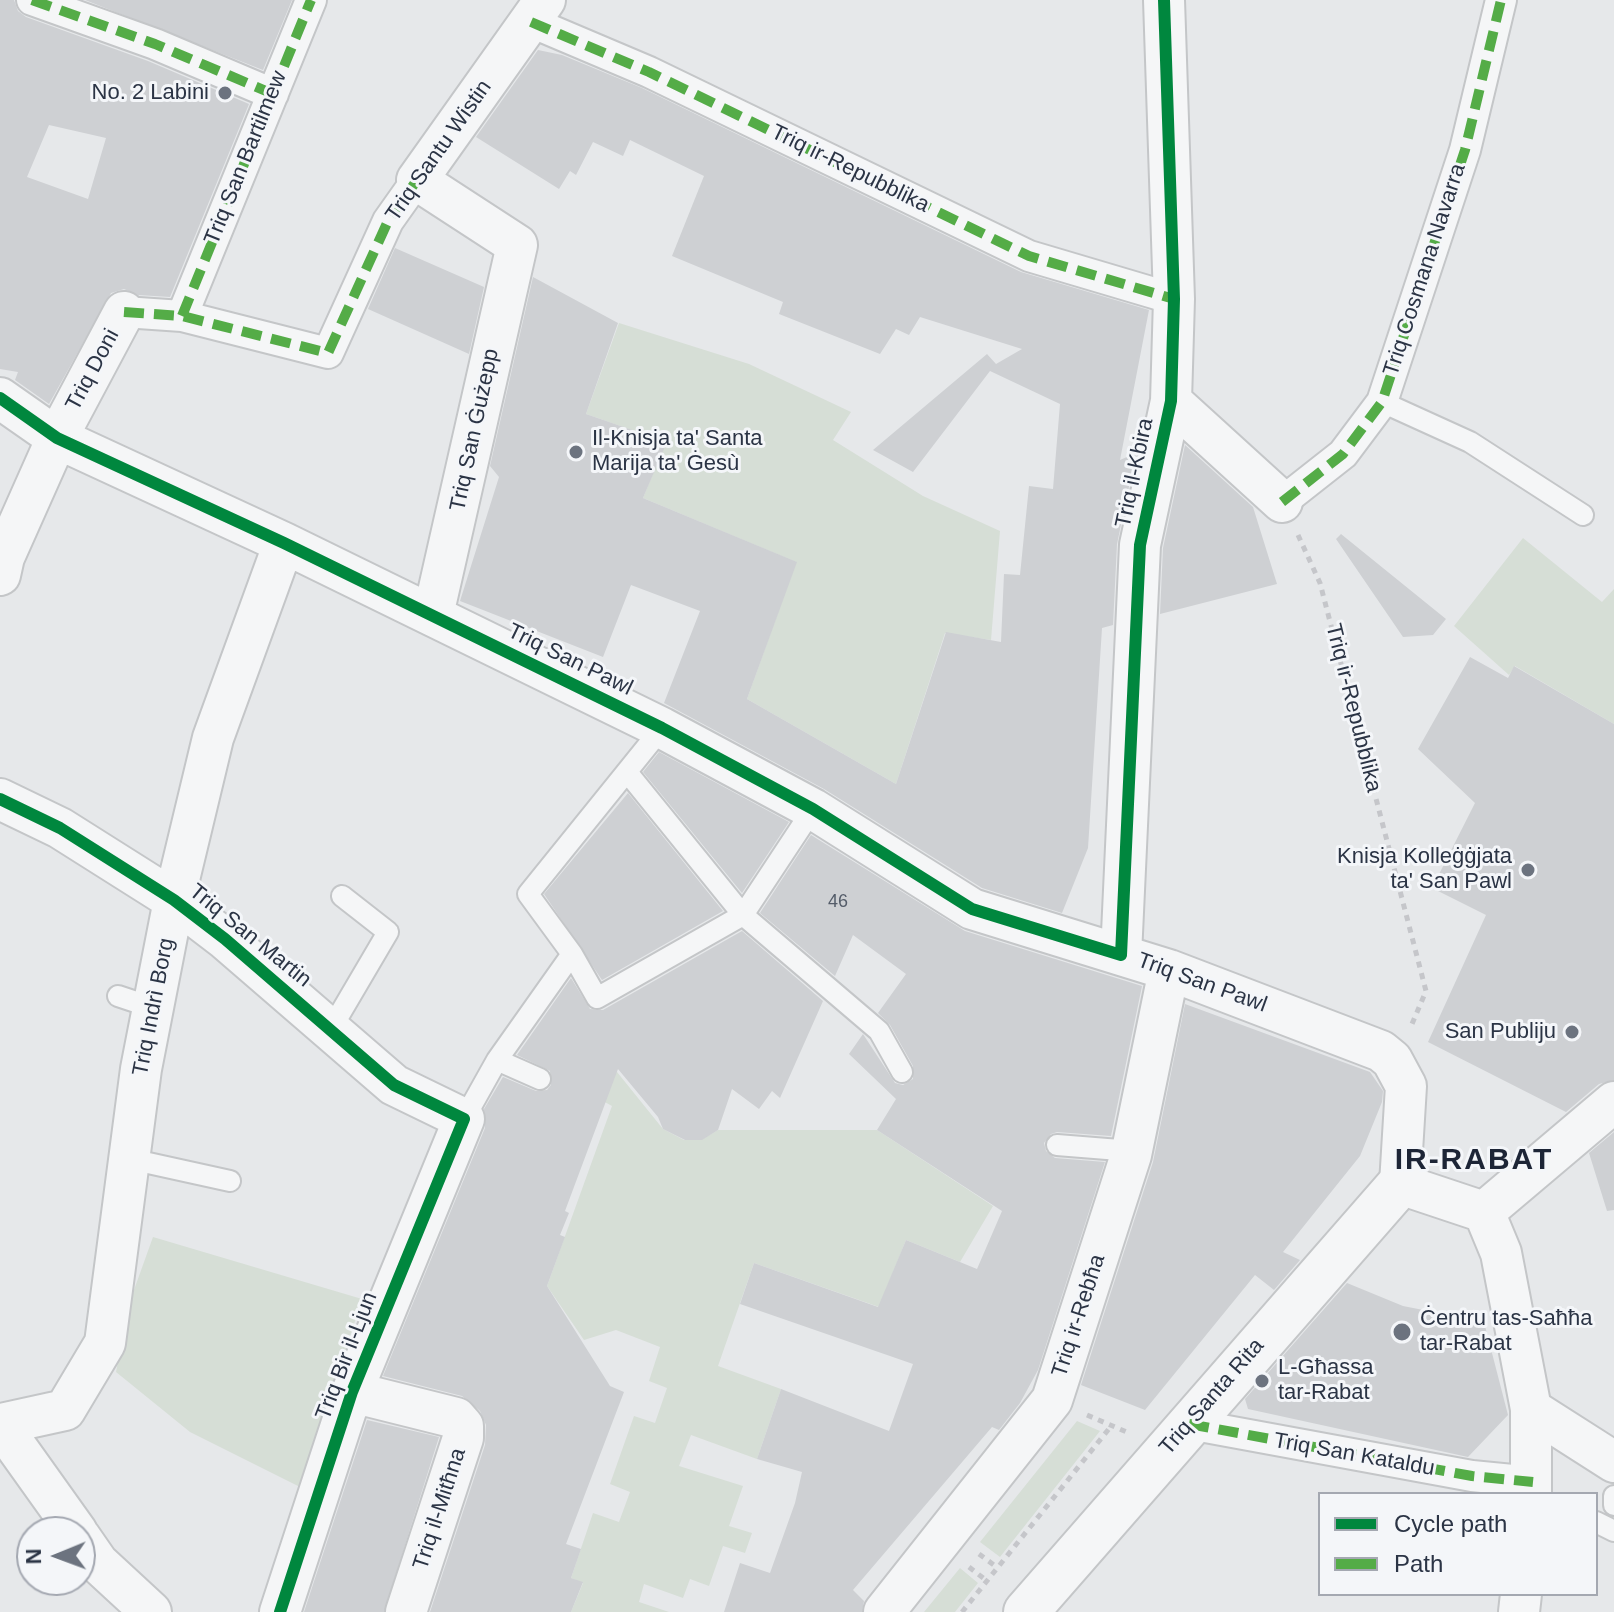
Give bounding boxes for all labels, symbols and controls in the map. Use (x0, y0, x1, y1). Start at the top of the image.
street label: Triq San Bartilmew (199, 67, 293, 249)
street label: Triq Santu Wistin (380, 75, 498, 227)
place label: No. 2 Labini (92, 80, 209, 106)
marker: No. 2 Labini (216, 84, 234, 102)
street label: Triq ir-Repubblika (767, 119, 933, 219)
street label: Triq Cosmana Navarra (1378, 160, 1472, 380)
street label: Triq Doni (61, 325, 125, 415)
street label: Triq San Ġużepp (445, 346, 505, 514)
street label: Triq il-Kbira (1110, 416, 1160, 530)
place label: Il-Knisja ta' Santa Marija ta' Ġesù (592, 426, 763, 478)
marker: Il-Knisja ta' Santa Marija ta' Ġesù (567, 443, 585, 461)
street label: Triq San Pawl (503, 618, 637, 702)
street label: Triq ir-Repubblika (1319, 621, 1387, 795)
place label: Knisja Kolleġġjata ta' San Pawl (1337, 844, 1512, 896)
marker: Knisja Kolleġġjata ta' San Pawl (1519, 861, 1537, 879)
street label: Triq San Martin (184, 879, 316, 993)
house number: 46 (828, 891, 848, 913)
street label: Triq Indrì Borg (128, 936, 180, 1078)
street label: Triq San Pawl (1134, 947, 1270, 1019)
place label: San Publiju (1445, 1019, 1556, 1045)
marker: San Publiju (1563, 1023, 1581, 1041)
district label: IR-RABAT (1395, 1143, 1553, 1179)
street label: Triq ir-Rebħa (1047, 1251, 1111, 1381)
street label: Triq Bir il-Ljun (311, 1288, 383, 1424)
place label: Ċentru tas-Saħħa tar-Rabat (1420, 1306, 1592, 1358)
marker: Ċentru tas-Saħħa tar-Rabat (1391, 1321, 1413, 1343)
street label: Triq Santa Rita (1154, 1333, 1270, 1461)
place label: L-Għassa tar-Rabat (1278, 1355, 1373, 1406)
marker: L-Għassa tar-Rabat (1253, 1372, 1271, 1390)
street label: Triq San Kataldu (1271, 1428, 1437, 1482)
street label: Triq il-Mitħna (408, 1445, 472, 1573)
legend (1318, 1492, 1598, 1596)
text: Cycle path (1394, 1510, 1507, 1537)
north arrow (16, 1516, 96, 1596)
text: N (21, 1548, 46, 1565)
text: Path (1394, 1550, 1443, 1577)

